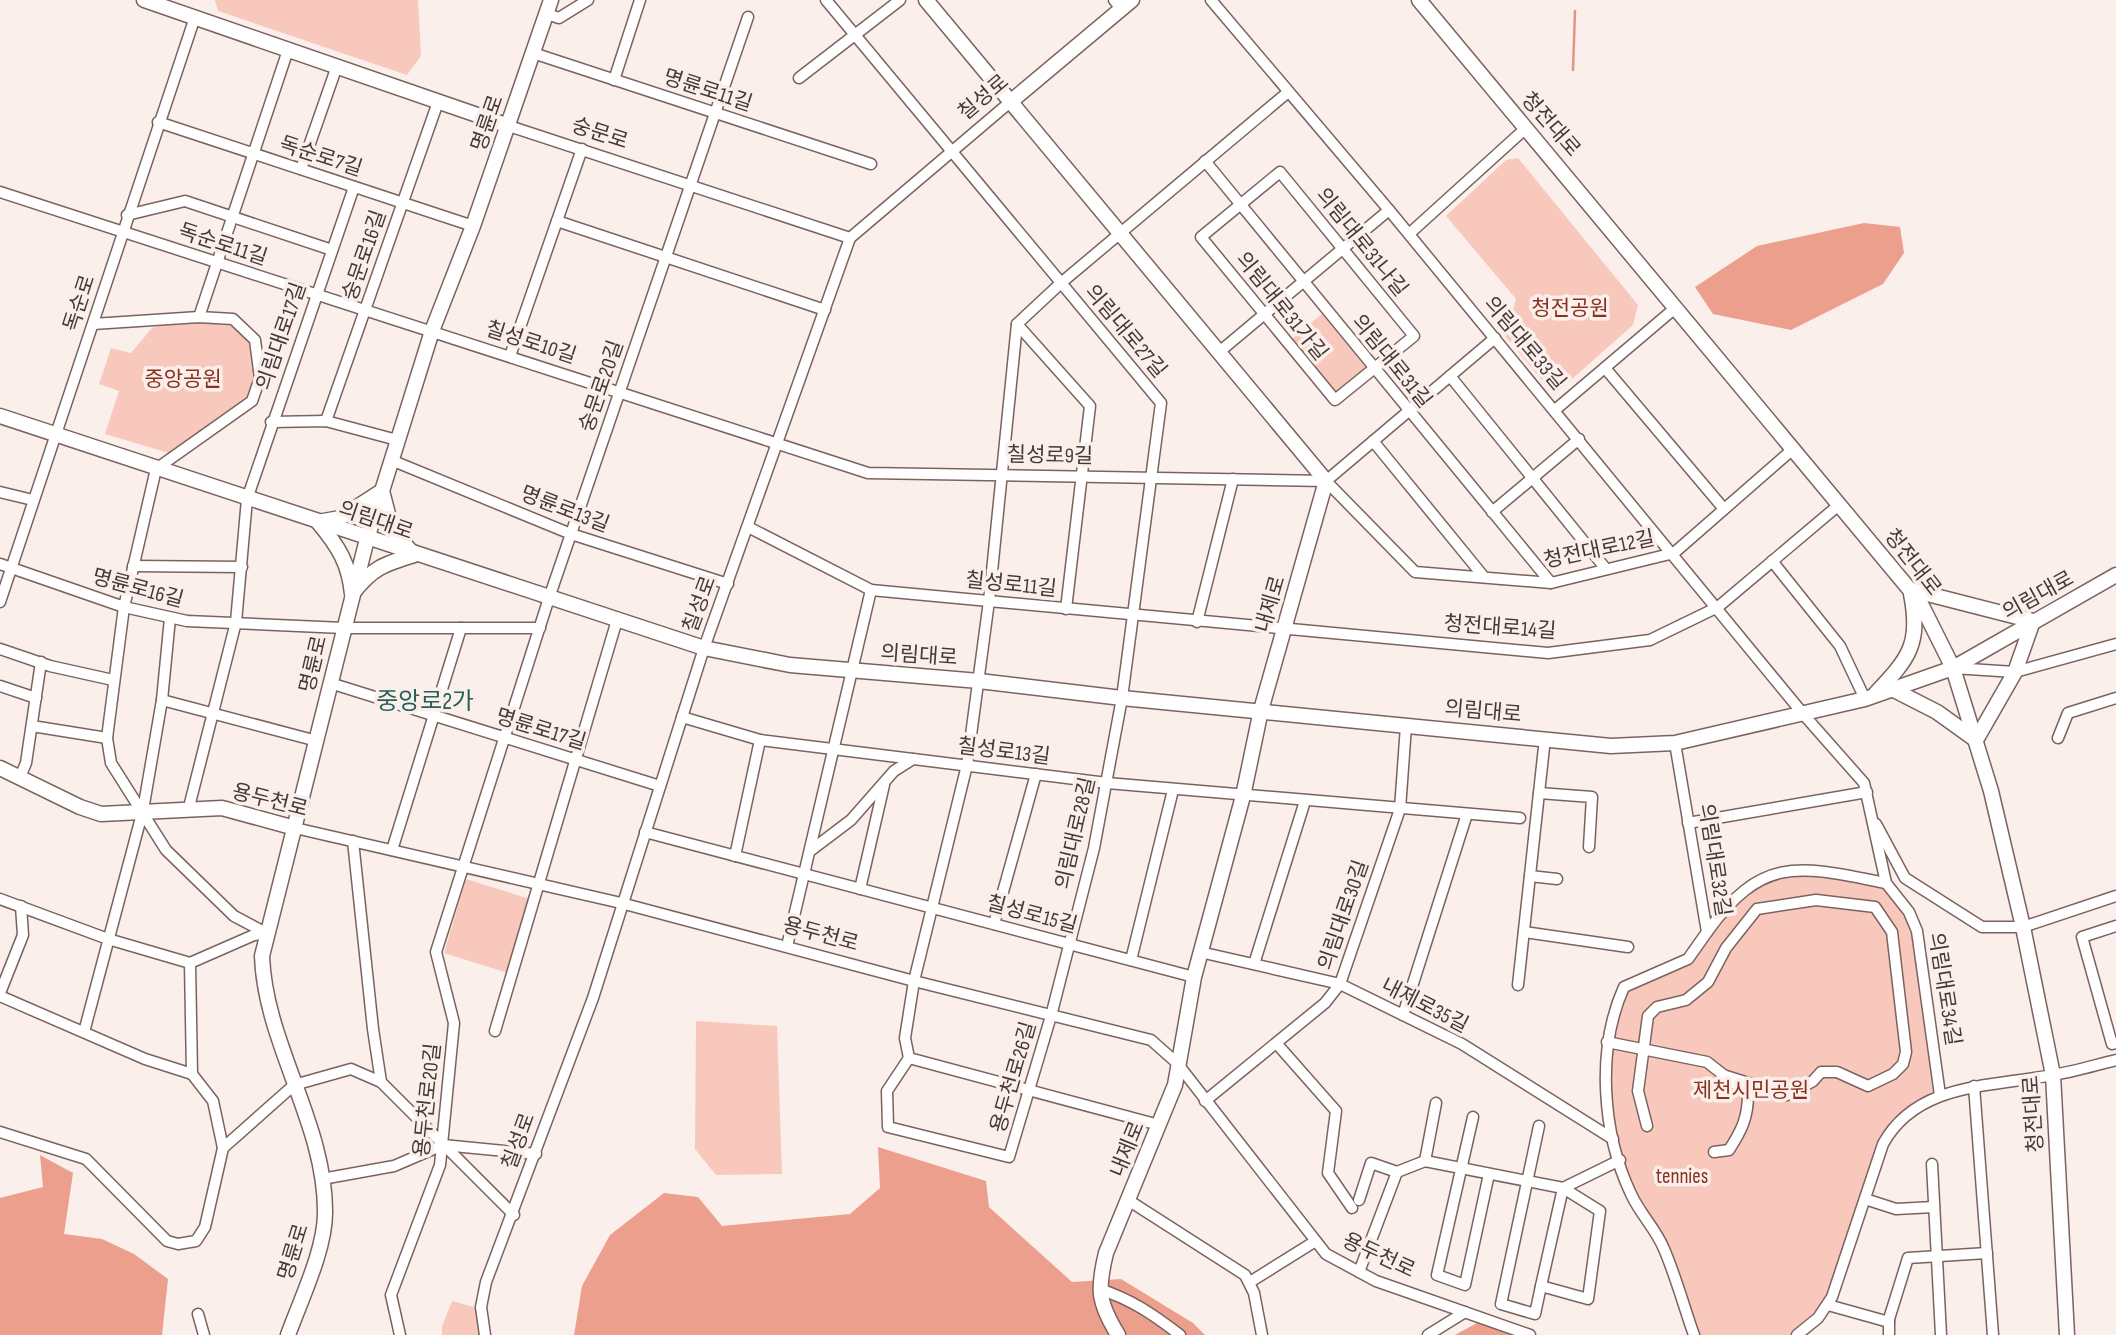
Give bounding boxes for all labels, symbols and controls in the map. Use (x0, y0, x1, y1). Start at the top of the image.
street label: 명륜로11길 (660, 64, 755, 117)
street label: 칠성로 (953, 69, 1014, 126)
street label: 청전대로 (1516, 87, 1585, 162)
street label: 명륜로 (466, 92, 509, 155)
street label: 숭문로 (568, 113, 631, 154)
street label: 독순로7길 (276, 131, 365, 182)
street label: 의림대로31나길 (1310, 183, 1413, 302)
street label: 숭문로16길 (337, 207, 392, 304)
street label: 독순로11길 (175, 218, 270, 271)
street label: 의림대로31가길 (1230, 247, 1333, 366)
street label: 독순로 (59, 272, 100, 335)
street label: 의림대로17길 (251, 279, 312, 393)
street label: 의림대로27길 (1080, 280, 1172, 383)
street label: 의림대로33길 (1478, 292, 1571, 395)
park label: 청전공원 (1531, 296, 1609, 321)
street label: 의림대로31길 (1346, 310, 1437, 413)
street label: 칠성로10길 (482, 316, 579, 369)
street label: 숭문로20길 (574, 337, 629, 435)
park label: 중앙공원 (144, 367, 222, 392)
street label: 칠성로9길 (1006, 442, 1093, 469)
street label: 명륜로13길 (517, 481, 613, 538)
street label: 의림대로 (335, 496, 416, 545)
street label: 청전대로 (1879, 524, 1946, 600)
street label: 청전대로12길 (1541, 526, 1657, 573)
street label: 명륜로16길 (89, 564, 186, 613)
street label: 의림대로 (1998, 566, 2078, 625)
street label: 칠성로11길 (964, 567, 1058, 602)
street label: 칠성로 (678, 573, 721, 636)
street label: 내제로 (1250, 573, 1290, 635)
street label: 청전대로14길 (1443, 611, 1557, 644)
street label: 명륜로 (295, 633, 332, 695)
street label: 의림대로 (880, 640, 958, 671)
district label: 중앙로2가 (376, 687, 474, 716)
street label: 의림대로 (1443, 696, 1523, 727)
street label: 명륜로17길 (493, 704, 589, 755)
street label: 칠성로13길 (956, 733, 1052, 770)
street label: 의림대로28길 (1050, 775, 1101, 892)
street label: 용두천로 (229, 779, 310, 822)
street label: 의림대로32길 (1693, 802, 1736, 918)
street label: 의림대로30길 (1313, 857, 1374, 973)
street label: 칠성로15길 (984, 890, 1080, 939)
street label: 용두천로 (780, 912, 861, 957)
street label: 의림대로34길 (1923, 931, 1966, 1047)
street label: 내제로35길 (1377, 973, 1473, 1038)
street label: 용두천로26길 (986, 1019, 1041, 1136)
street label: 용두천로20길 (409, 1042, 446, 1158)
street label: 청전대로 (2018, 1075, 2049, 1153)
park label: 제천시민공원 (1693, 1078, 1809, 1103)
street label: 칠성로 (497, 1110, 540, 1173)
street label: 내제로 (1105, 1118, 1150, 1181)
park label: tennies (1656, 1164, 1708, 1189)
street label: 명륜로 (273, 1221, 314, 1284)
street label: 용두천로 (1338, 1228, 1419, 1283)

